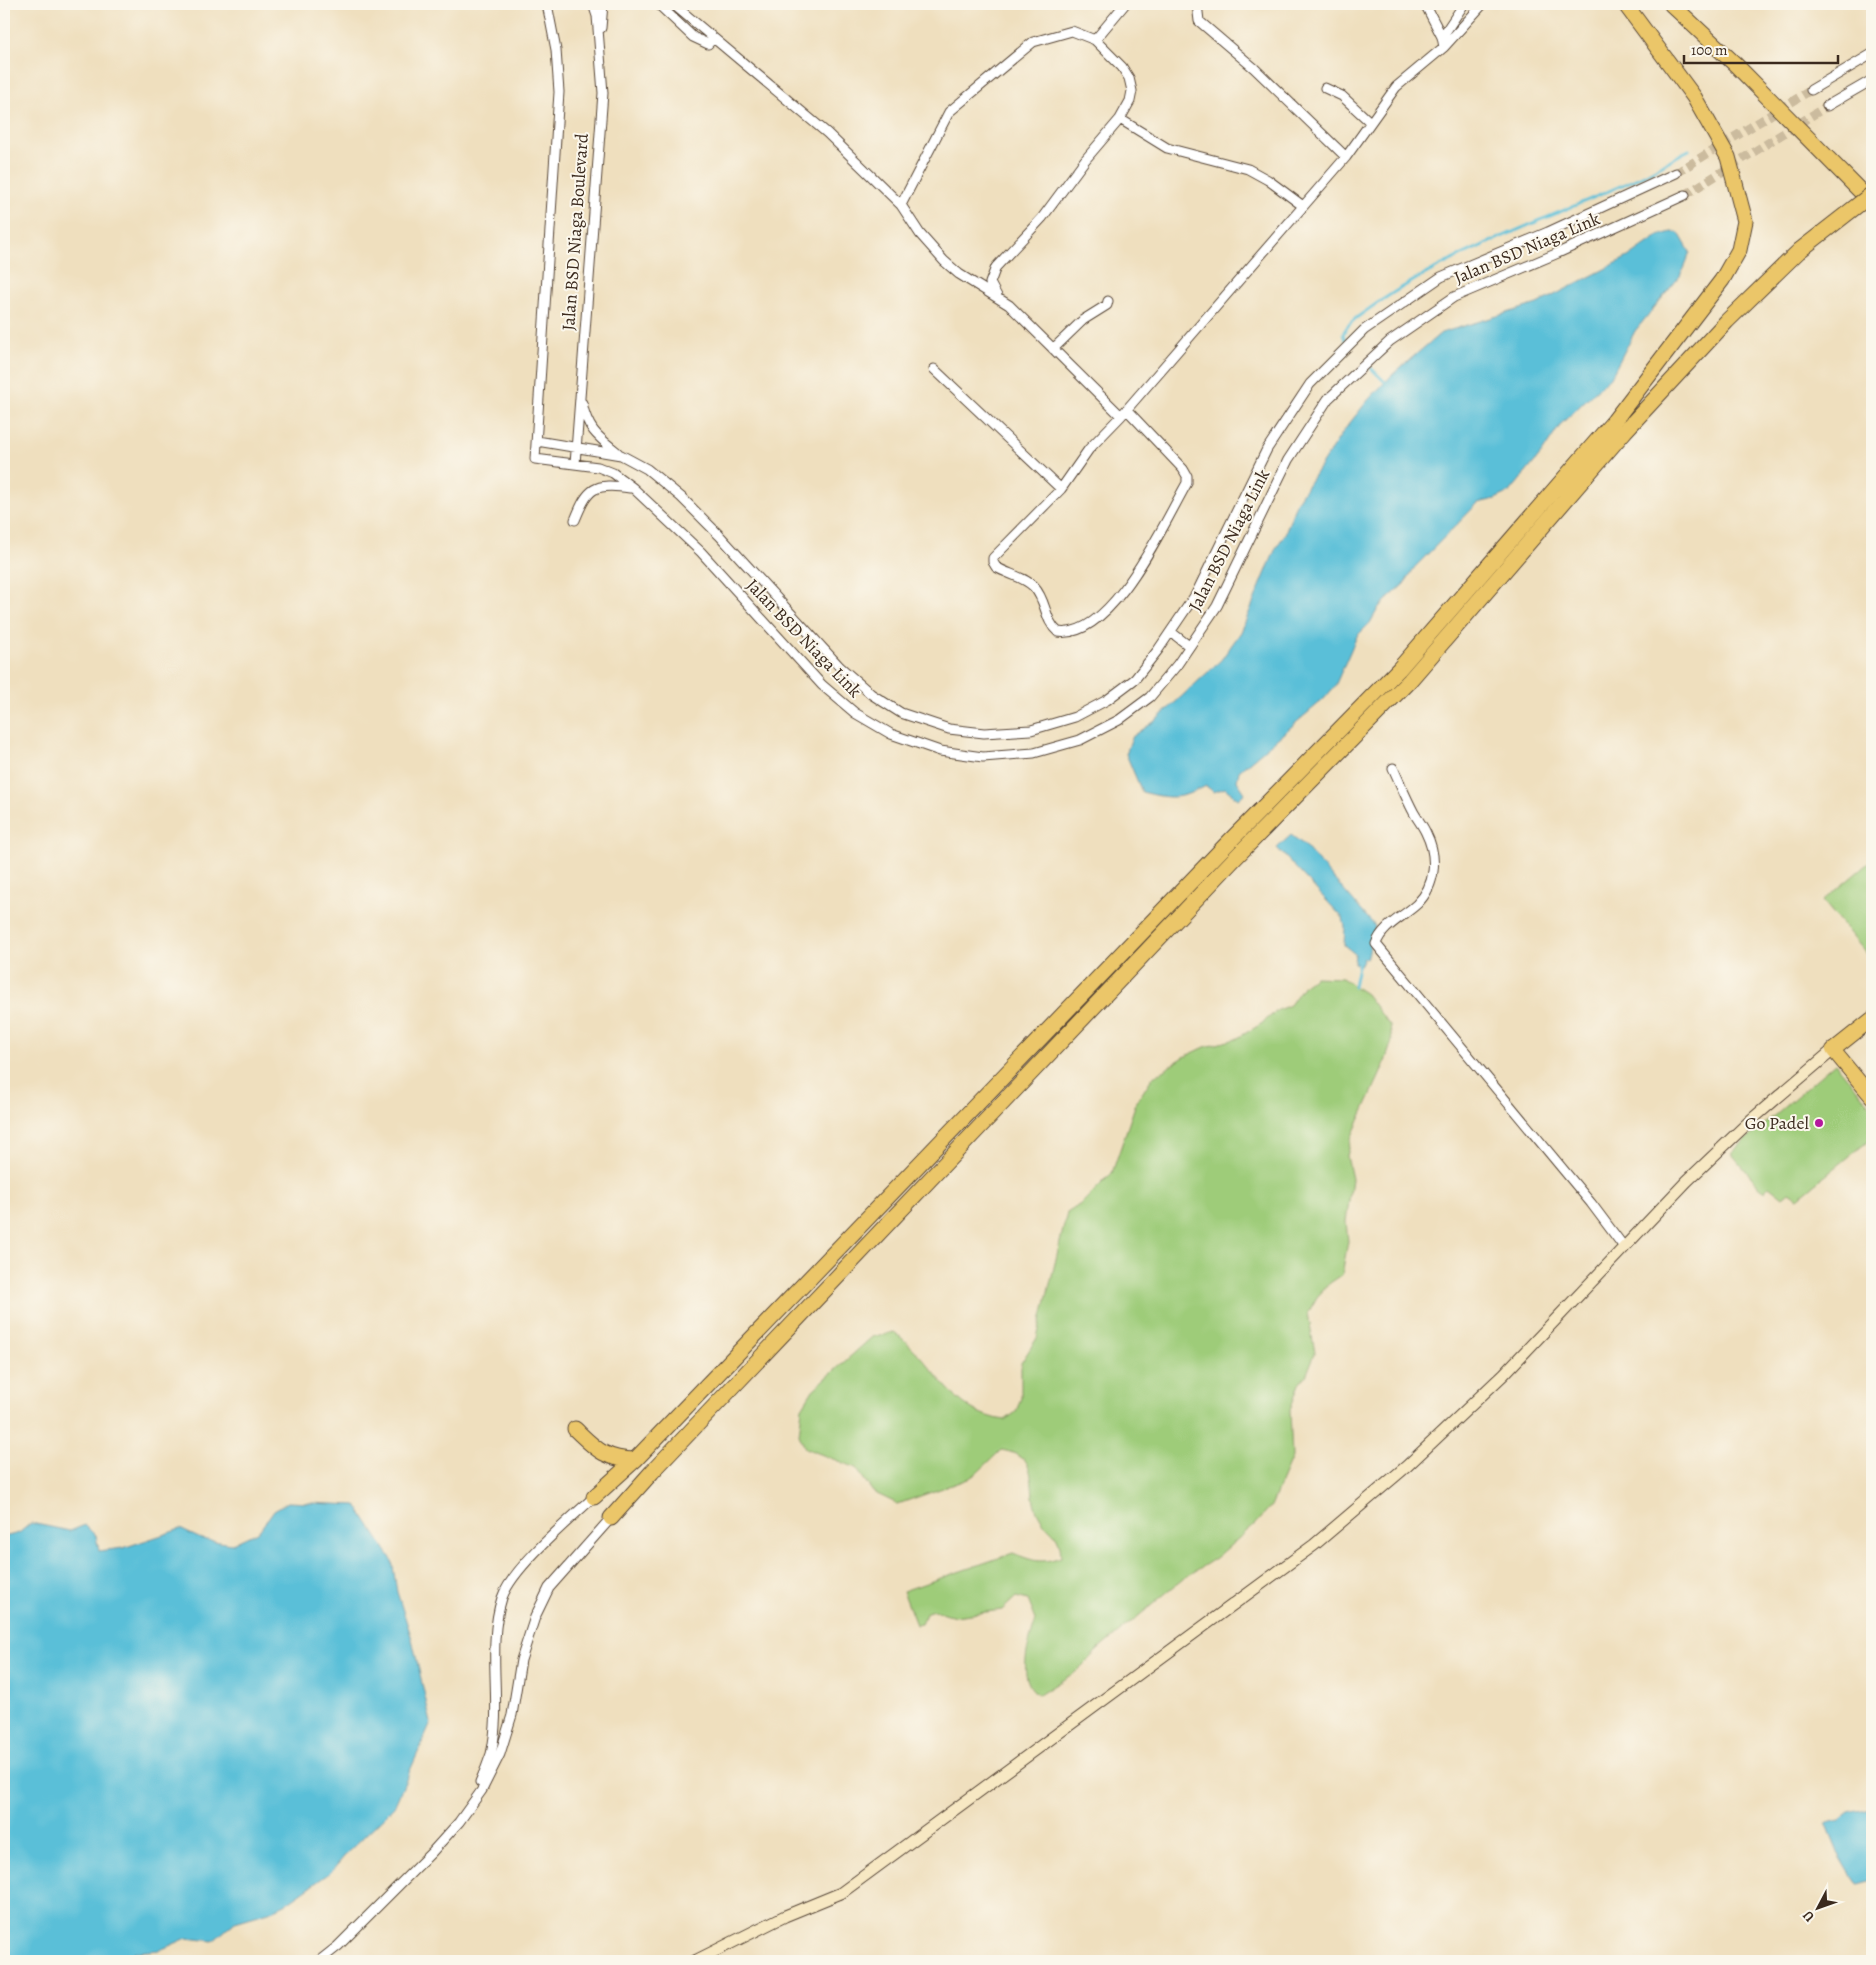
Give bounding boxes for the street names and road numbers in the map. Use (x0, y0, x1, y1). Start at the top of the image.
street label: Jalan BSD Niaga Boulevard (556, 132, 594, 331)
street label: Jalan BSD Niaga Link (1450, 206, 1604, 290)
street label: Jalan BSD Niaga Link (1183, 465, 1275, 615)
street label: Jalan BSD Niaga Link (741, 573, 867, 703)

